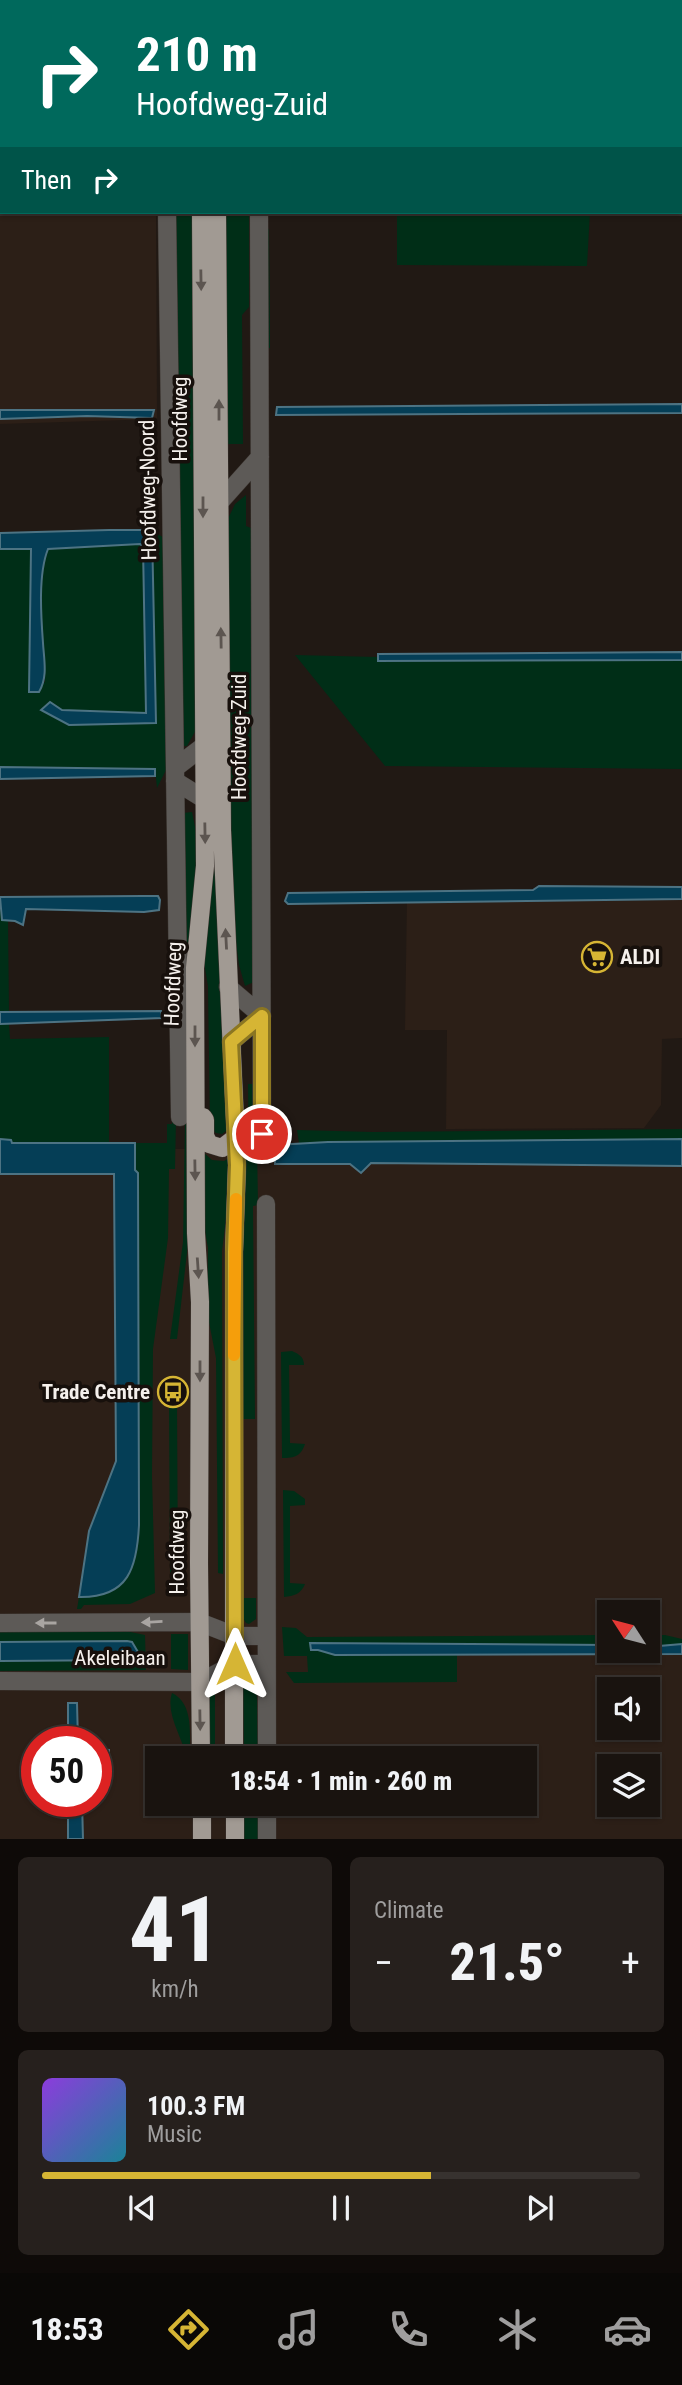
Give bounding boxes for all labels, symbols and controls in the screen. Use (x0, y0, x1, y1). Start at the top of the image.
text: 210 m (136, 26, 258, 83)
icon: right (21, 28, 112, 119)
text: Hoofdweg-Zuid (136, 85, 328, 123)
icon: right (86, 161, 124, 199)
text: Then (21, 165, 72, 195)
one-way arrow (196, 269, 207, 291)
street label: Hoofdweg (168, 377, 192, 461)
one-way arrow (213, 399, 225, 421)
street label: Hoofdweg-Noord (135, 419, 161, 561)
one-way arrow (197, 497, 209, 519)
one-way arrow (216, 627, 227, 649)
street label: Hoofdweg-Zuid (227, 674, 251, 800)
one-way arrow (199, 822, 210, 844)
one-way arrow (220, 928, 231, 950)
supermarket icon: ALDI (580, 940, 614, 974)
street label: Hoofdweg (160, 941, 186, 1027)
place label: ALDI (620, 945, 660, 969)
one-way arrow (189, 1025, 201, 1047)
pin (232, 1104, 292, 1164)
icon: arrive (243, 1115, 281, 1153)
one-way arrow (189, 1159, 201, 1181)
one-way arrow (193, 1257, 204, 1279)
one-way arrow (194, 1360, 206, 1382)
bus stop icon: Trade Centre (156, 1375, 190, 1409)
place label: Trade Centre (42, 1380, 150, 1404)
street label: Hoofdweg (165, 1510, 189, 1594)
north arrow (597, 1600, 660, 1662)
map controls (597, 1600, 660, 1817)
one-way arrow (35, 1617, 57, 1629)
one-way arrow (141, 1617, 163, 1628)
position arrow (198, 1627, 272, 1701)
street label: Akeleibaan (74, 1646, 166, 1670)
button: sound (597, 1677, 660, 1740)
one-way arrow (195, 1710, 206, 1732)
speed limit sign: 50 (21, 1726, 112, 1817)
button: layers (597, 1754, 660, 1817)
text: 18:54 · 1 min · 260 m (230, 1766, 452, 1796)
text: 41 (129, 1877, 221, 1983)
text: Climate (374, 1897, 444, 1924)
text: 21.5° (449, 1932, 565, 1993)
text: − (374, 1941, 393, 1985)
text: + (621, 1941, 640, 1985)
text: km/h (151, 1976, 199, 2003)
text: 100.3 FM (147, 2091, 245, 2121)
text: Music (147, 2121, 202, 2148)
icon: previous (123, 2189, 161, 2227)
icon: pause (322, 2189, 360, 2227)
icon: next (521, 2189, 559, 2227)
icon: directions (164, 2305, 213, 2354)
icon: music (274, 2305, 323, 2354)
icon: phone (384, 2305, 433, 2354)
icon: climate (493, 2305, 542, 2354)
icon: car (603, 2305, 652, 2354)
text: 18:53 (30, 2310, 104, 2348)

